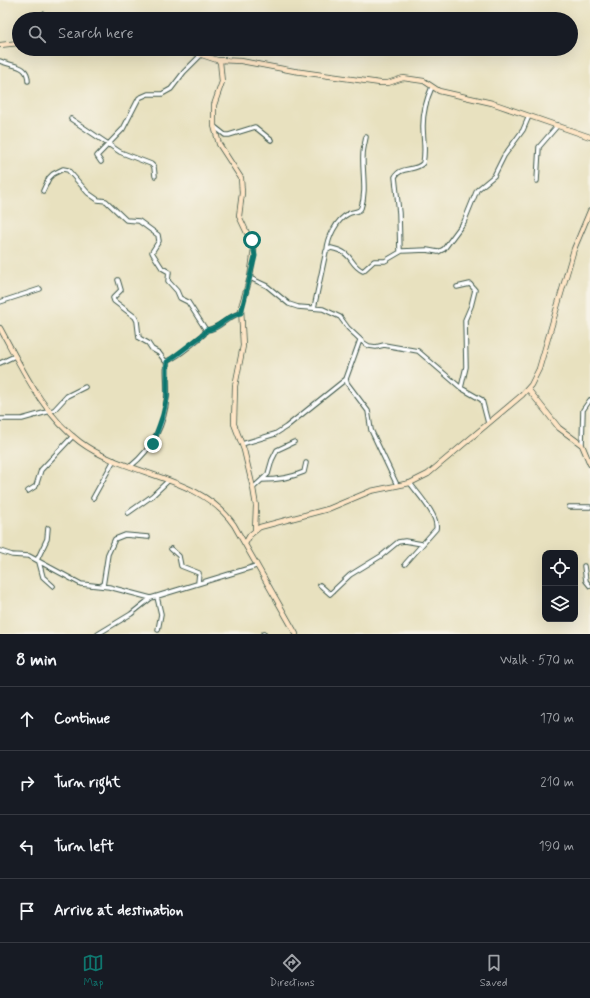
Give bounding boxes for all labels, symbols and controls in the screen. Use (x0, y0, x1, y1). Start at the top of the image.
search box (12, 12, 578, 56)
icon: search (26, 23, 48, 45)
text: Search here (58, 24, 134, 44)
route start (243, 231, 261, 249)
route end (144, 435, 162, 453)
map controls (542, 550, 578, 622)
button: locate (542, 550, 578, 586)
button: layers (542, 586, 578, 622)
text: 8 min (16, 649, 57, 671)
text: Walk · 570 m (500, 652, 574, 669)
icon: ahead (16, 708, 38, 730)
text: Continue (54, 709, 110, 729)
text: 170 m (540, 710, 574, 727)
icon: right (16, 772, 38, 794)
text: Turn right (54, 773, 121, 793)
text: 210 m (540, 774, 574, 791)
icon: left (16, 836, 38, 858)
text: Turn left (54, 837, 114, 857)
text: 190 m (539, 838, 574, 855)
icon: arrive (16, 900, 38, 922)
text: Arrive at destination (54, 901, 183, 921)
tab: Map (82, 952, 104, 990)
tab: Directions (269, 952, 315, 990)
tab: Saved (480, 952, 507, 990)

